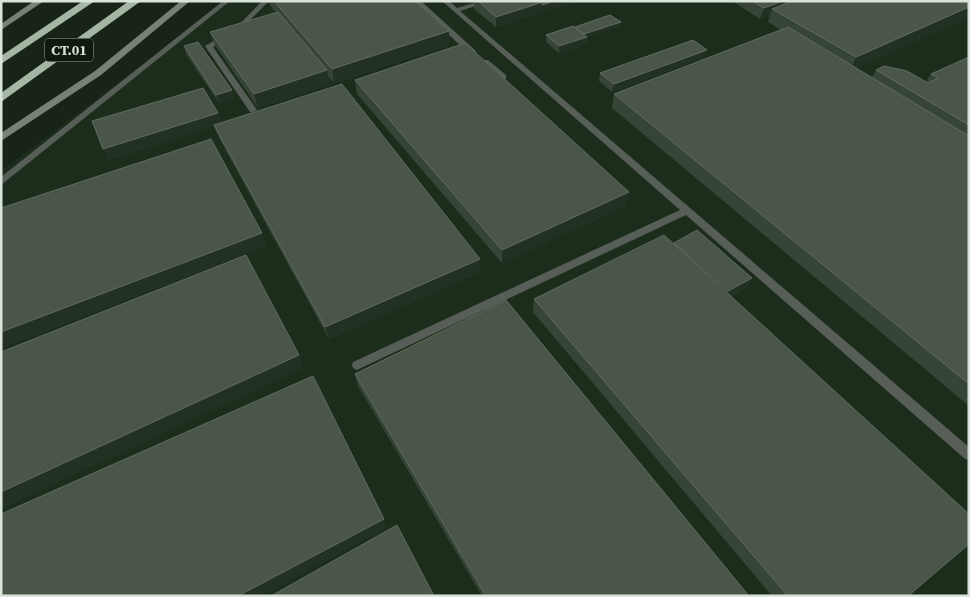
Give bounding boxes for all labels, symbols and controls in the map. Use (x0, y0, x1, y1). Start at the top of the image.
road number: CT.01 (45, 38, 93, 62)

